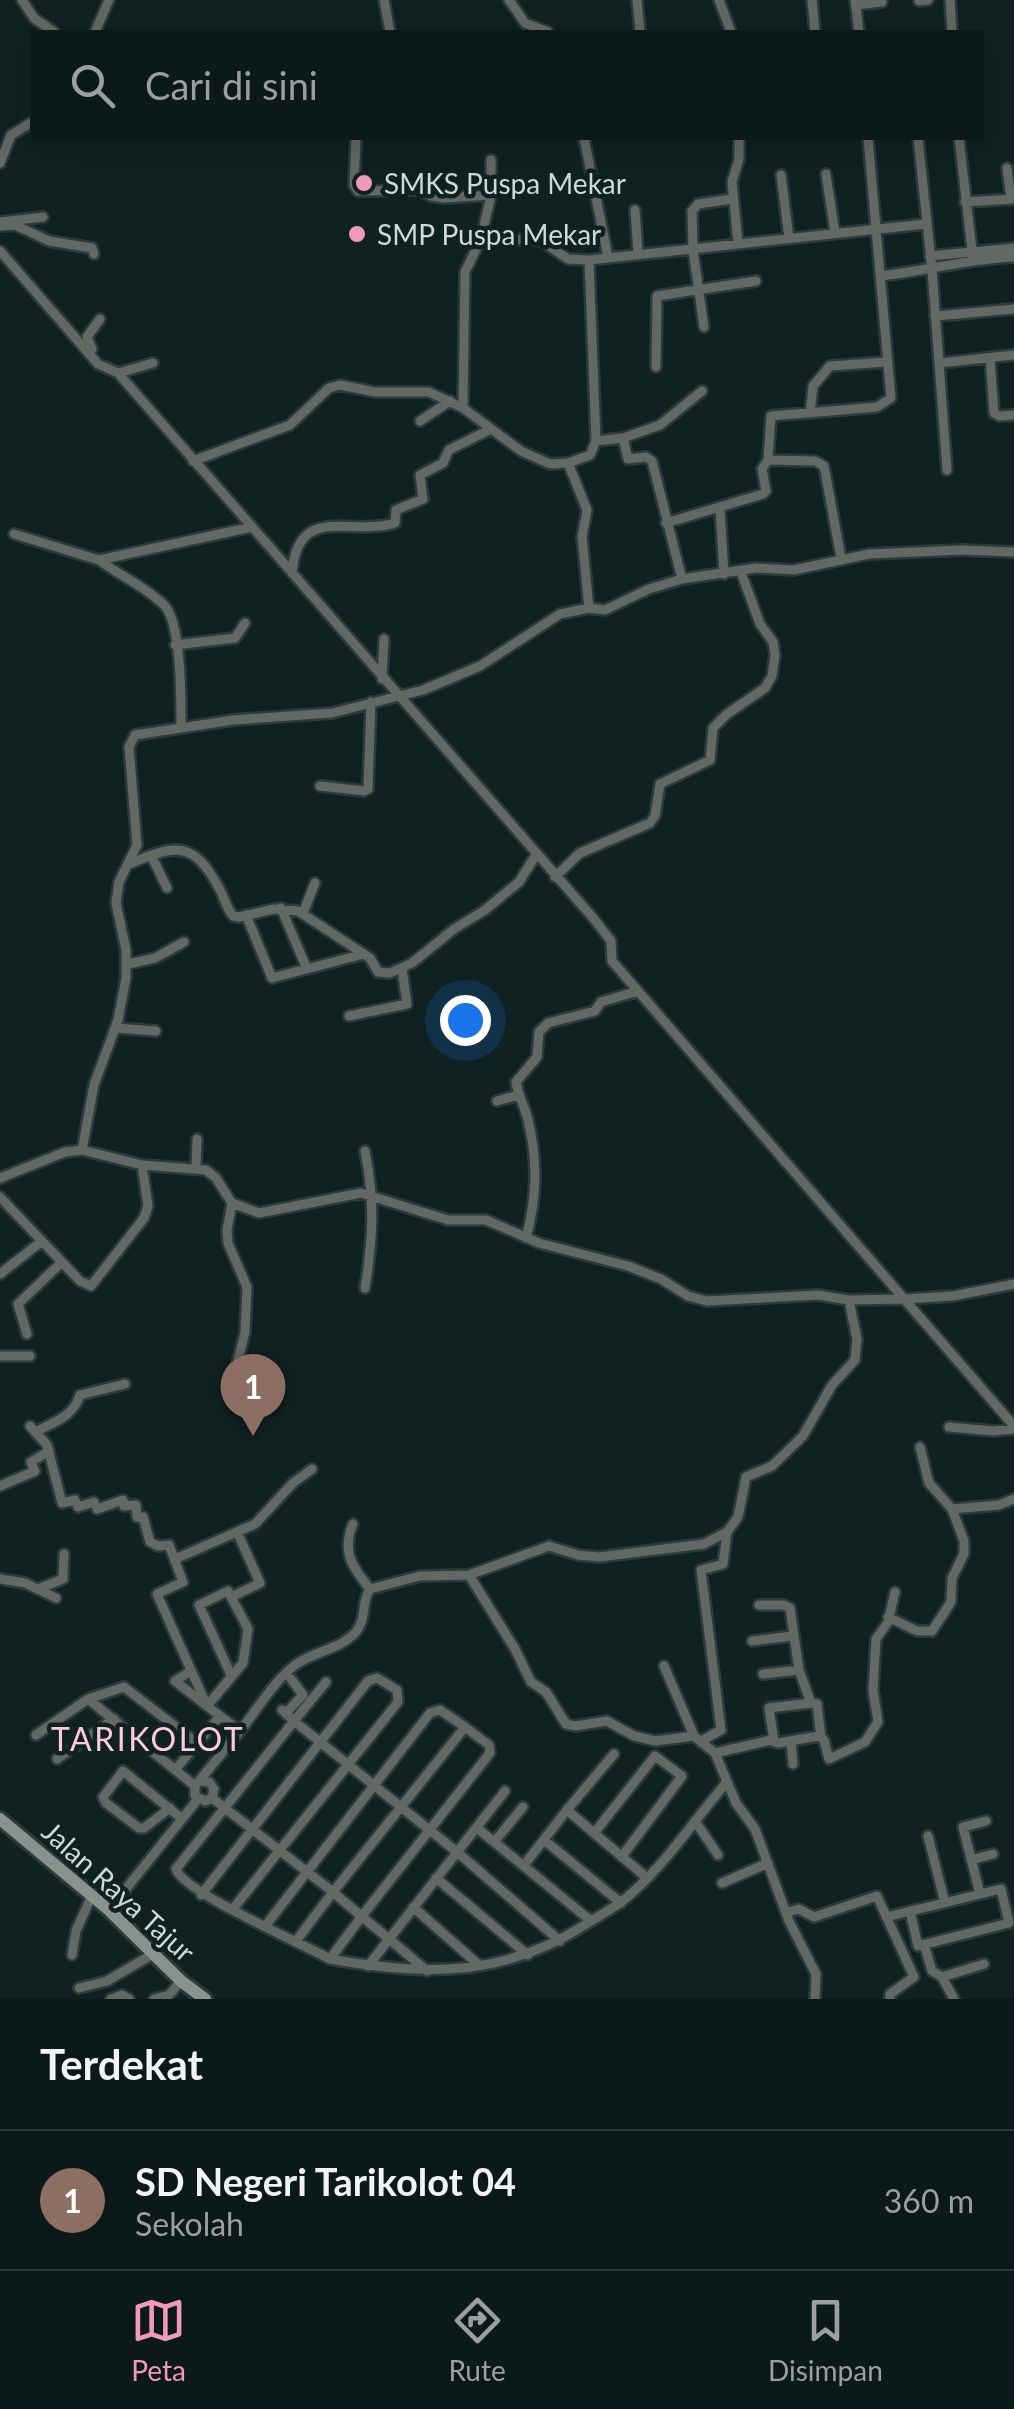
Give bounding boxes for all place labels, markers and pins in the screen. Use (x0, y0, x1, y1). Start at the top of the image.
place label: SMKS Puspa Mekar (384, 166, 626, 200)
marker: SMKS Puspa Mekar (353, 172, 375, 194)
place label: SMP Puspa Mekar (377, 217, 601, 251)
marker: SMP Puspa Mekar (346, 223, 368, 245)
pin: 1 (220, 1354, 286, 1436)

